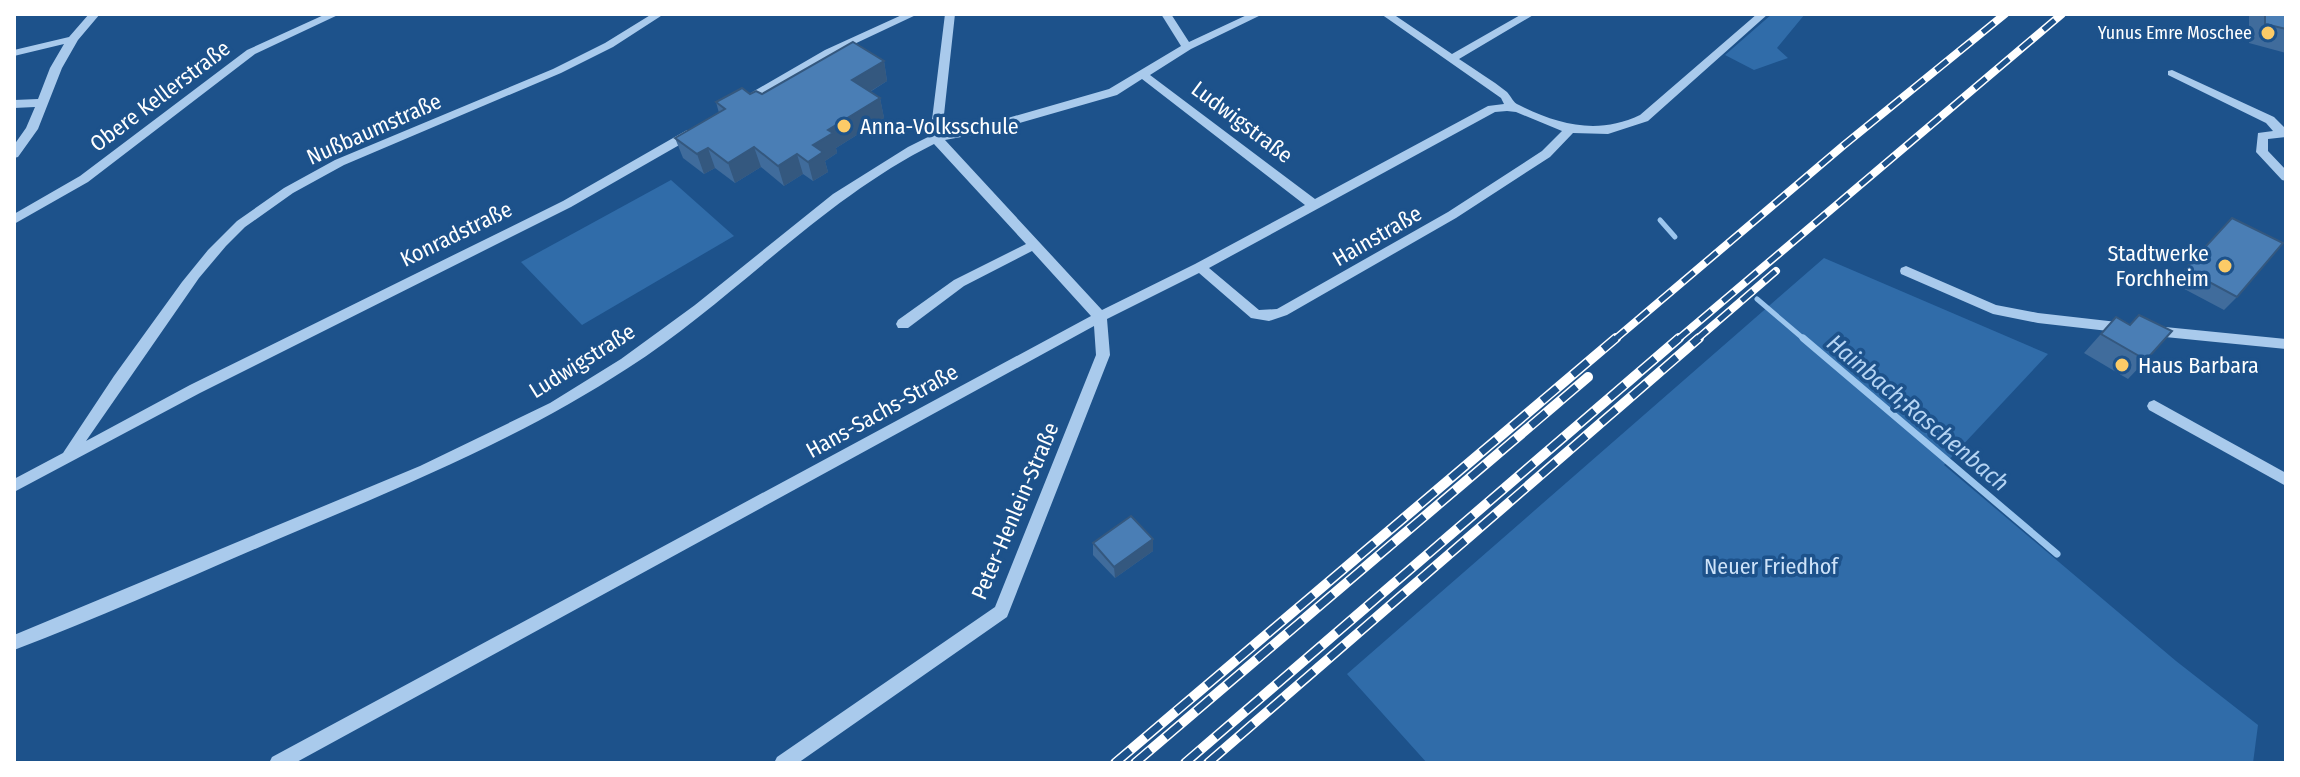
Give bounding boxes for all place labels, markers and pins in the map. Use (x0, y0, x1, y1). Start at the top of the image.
place label: Yunus Emre Moschee (2098, 22, 2252, 44)
marker: Yunus Emre Moschee (2259, 24, 2277, 42)
place label: Anna-Volksschule (860, 113, 1019, 140)
marker: Anna-Volksschule (835, 117, 853, 135)
place label: Stadtwerke Forchheim (2107, 240, 2209, 292)
marker: Stadtwerke Forchheim (2216, 257, 2234, 275)
place label: Haus Barbara (2138, 352, 2259, 379)
marker: Haus Barbara (2113, 356, 2131, 374)

